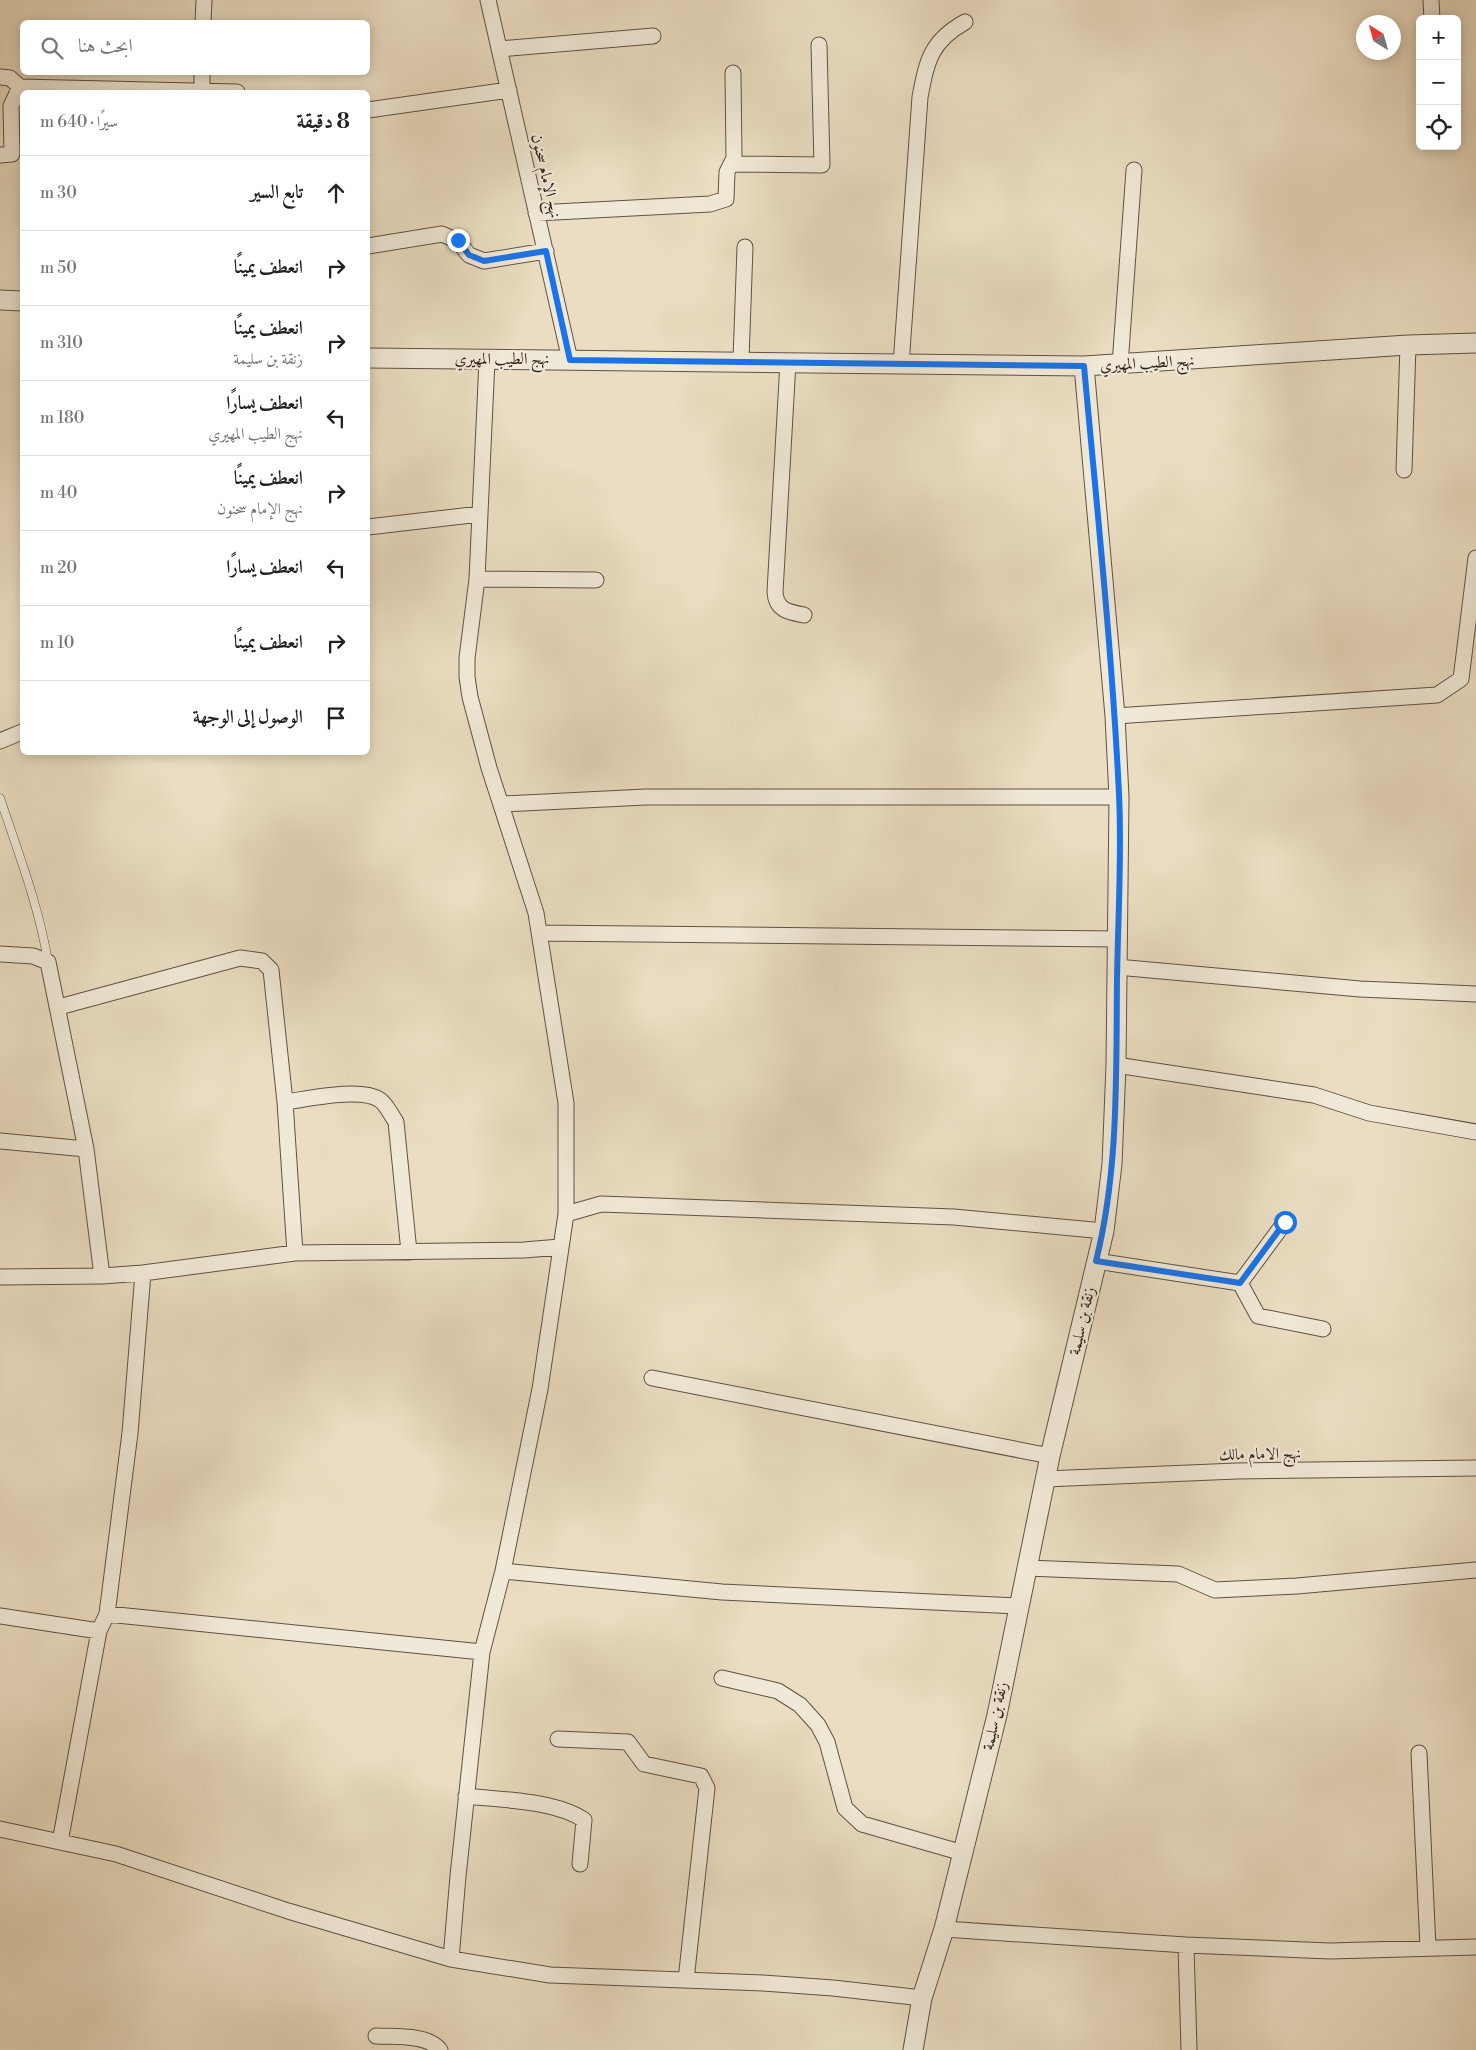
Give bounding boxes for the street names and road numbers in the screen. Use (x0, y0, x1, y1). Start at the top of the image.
street label: نهج الإمام سحنون (523, 132, 565, 221)
street label: نهج الطيب المهيري (455, 349, 549, 373)
street label: نهج الطيب المهيري (1099, 351, 1195, 379)
street label: زنقة بن سليمة (1064, 1285, 1100, 1357)
street label: نهج الامام مالك (1219, 1443, 1301, 1469)
street label: زنقة بن سليمة (978, 1680, 1012, 1752)

